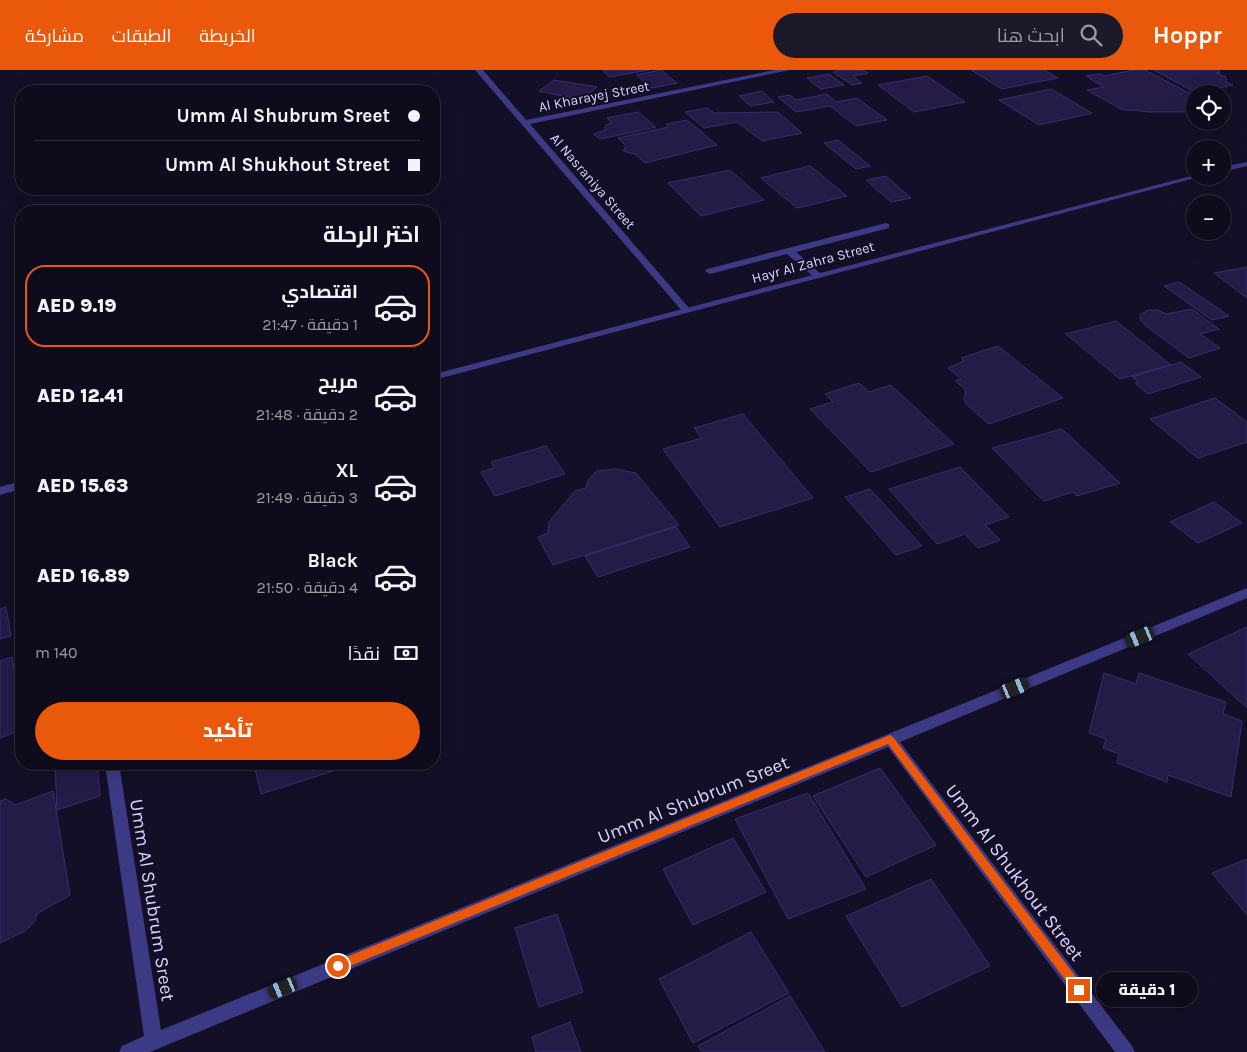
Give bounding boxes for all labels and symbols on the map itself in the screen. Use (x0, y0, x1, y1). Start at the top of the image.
street label: Al Kharayej Street (537, 77, 651, 116)
street label: Al Nasraniya Street (546, 130, 639, 233)
street label: Hayr Al Zahra Street (750, 238, 876, 287)
car (1123, 624, 1156, 650)
car (998, 675, 1031, 701)
street label: Umm Al Shubrum Sreet (594, 751, 792, 848)
street label: Umm Al Shukhout Street (941, 780, 1088, 965)
street label: Umm Al Shubrum Sreet (125, 797, 179, 1003)
route start (327, 955, 349, 977)
callout: 1 دقيقة (1096, 972, 1199, 1008)
car (266, 975, 299, 1001)
route end (1068, 979, 1090, 1001)

